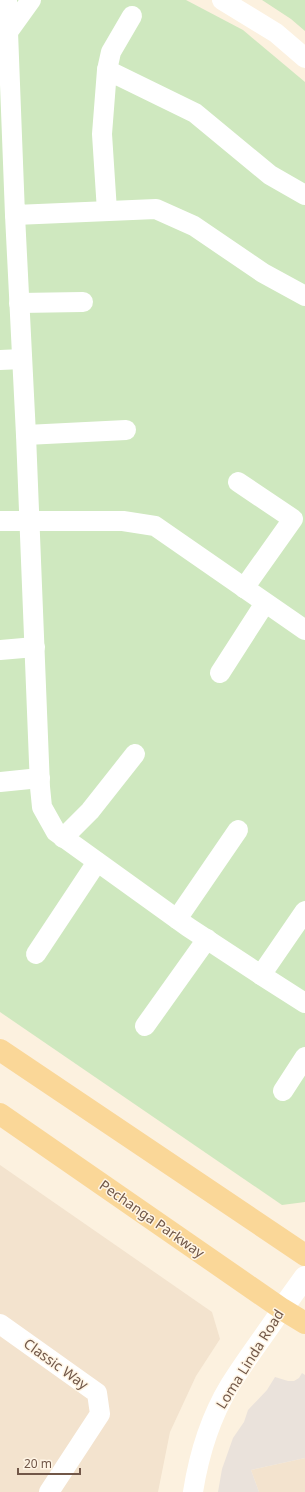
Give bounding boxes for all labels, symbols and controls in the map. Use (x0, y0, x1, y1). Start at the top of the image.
street label: Pechanga Parkway (96, 1175, 209, 1262)
street label: Loma Linda Road (211, 1305, 288, 1412)
street label: Classic Way (20, 1334, 93, 1394)
scale bar (18, 1450, 80, 1476)
text: 20 m (24, 1455, 52, 1472)

